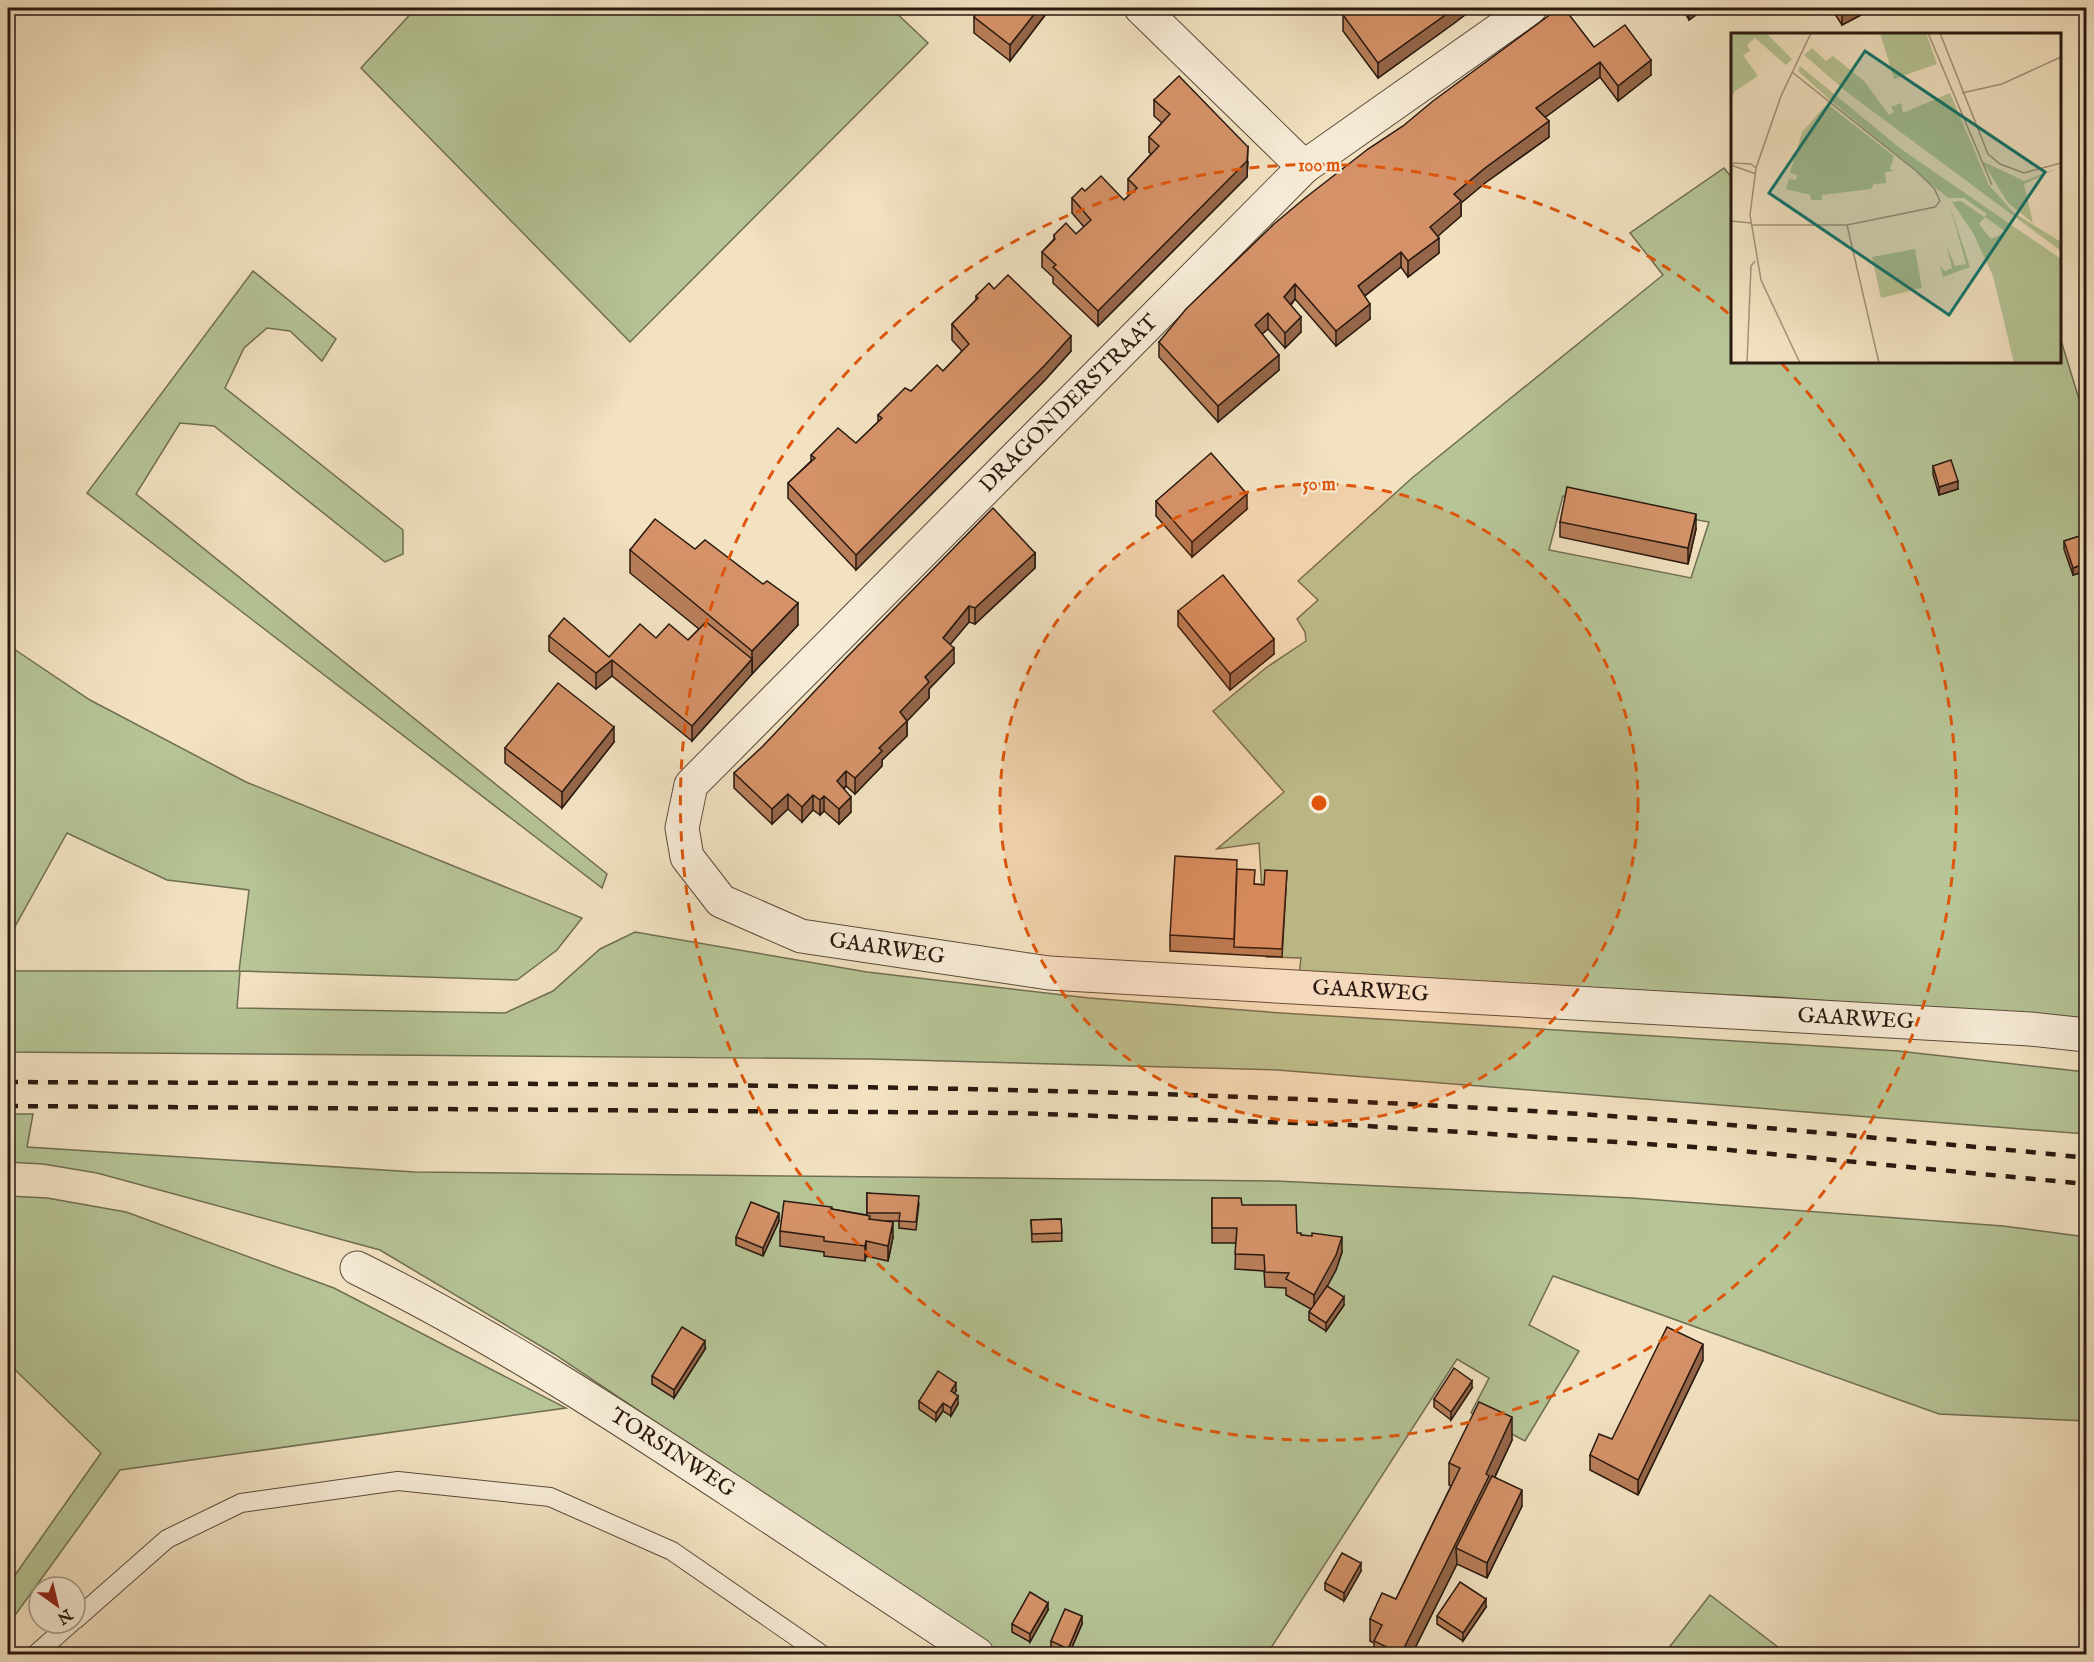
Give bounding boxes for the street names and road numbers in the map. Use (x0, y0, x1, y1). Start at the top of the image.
street label: DRAGONDERSTRAAT (974, 309, 1164, 499)
street label: GAARWEG (827, 926, 947, 971)
street label: GAARWEG (1312, 974, 1430, 1009)
street label: GAARWEG (1797, 1002, 1915, 1036)
street label: TORSINWEG (604, 1402, 741, 1504)

